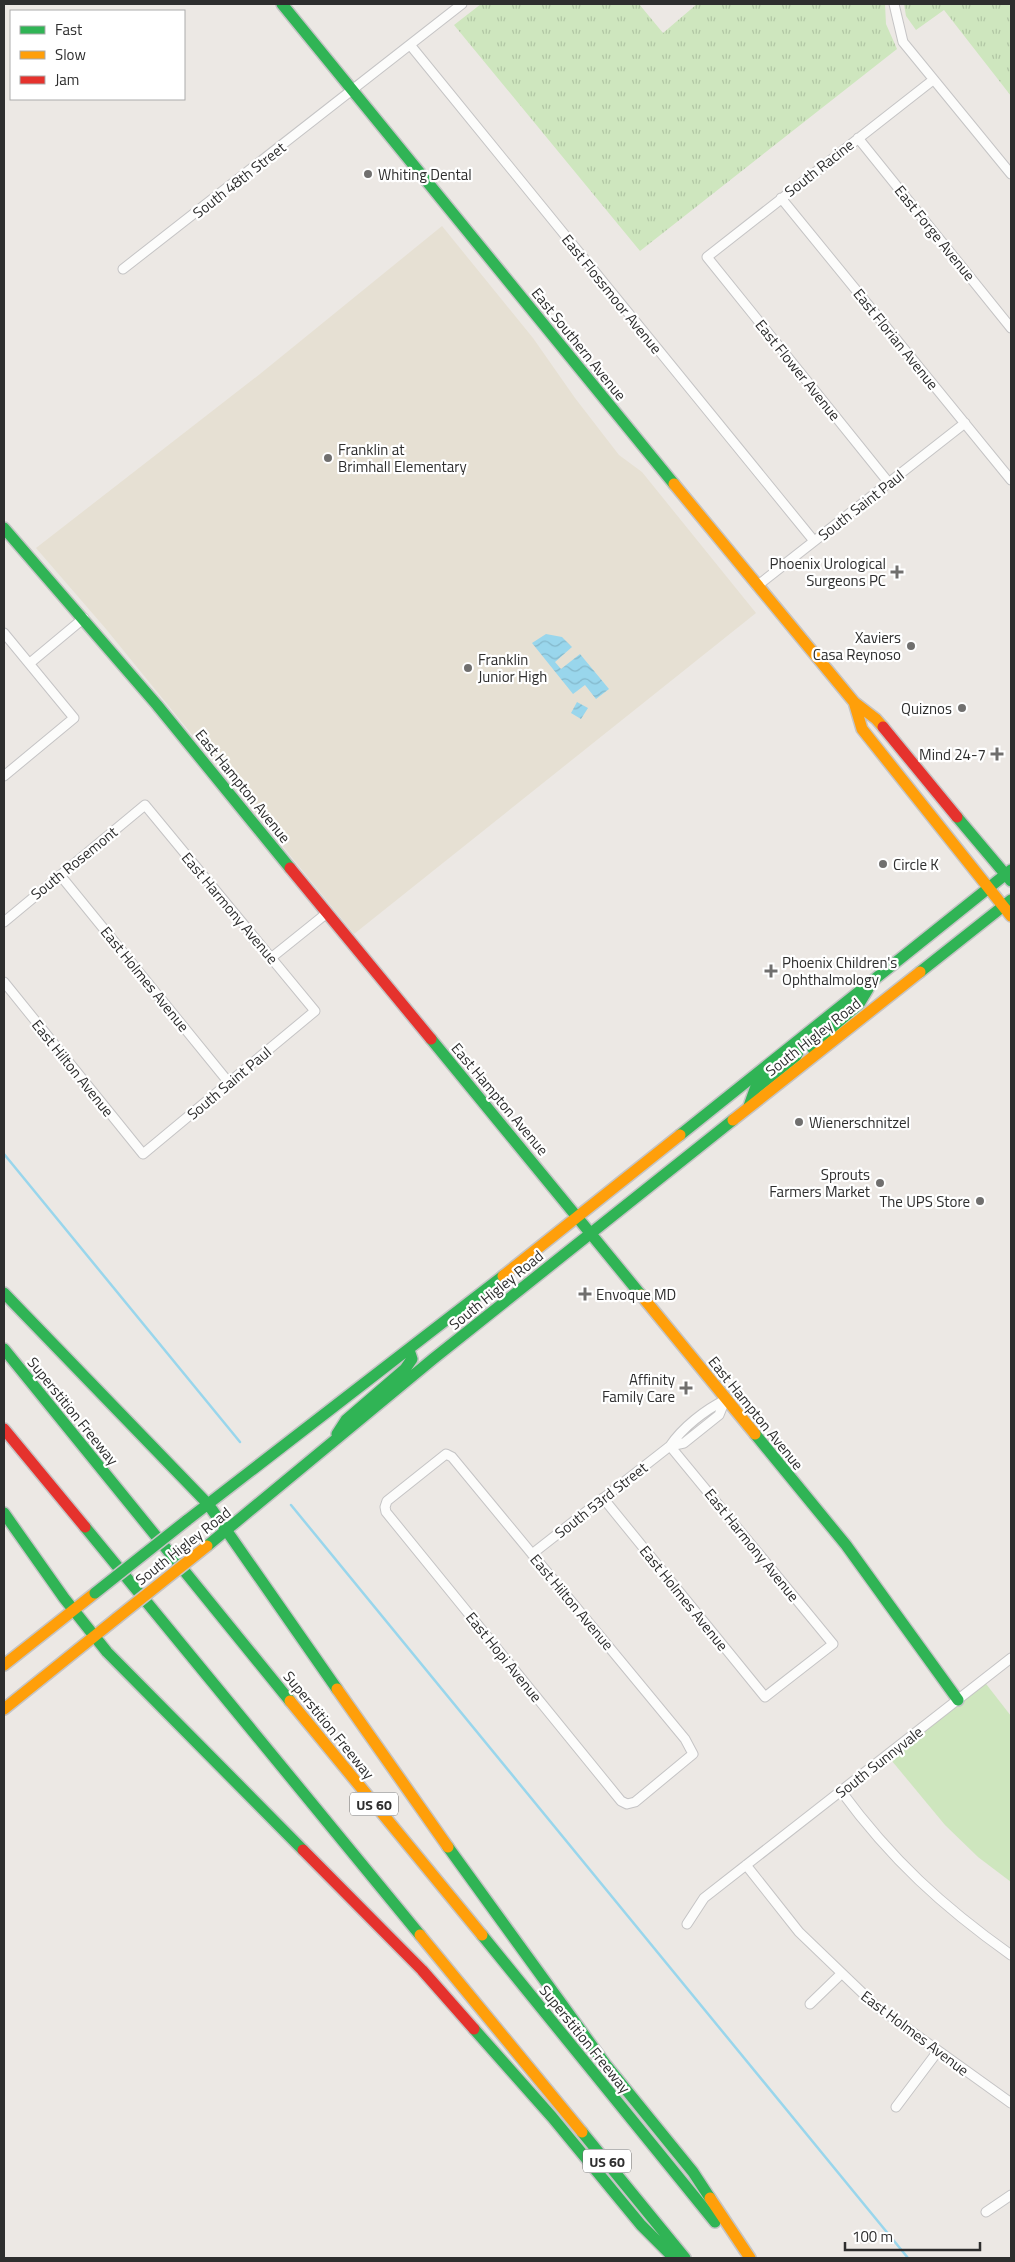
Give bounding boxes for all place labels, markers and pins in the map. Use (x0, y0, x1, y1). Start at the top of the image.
place label: Whiting Dental (378, 163, 472, 186)
marker: Whiting Dental (362, 168, 374, 180)
place label: Franklin at Brimhall Elementary (338, 438, 467, 478)
marker: Franklin at Brimhall Elementary (322, 452, 334, 464)
place label: Phoenix Urological Surgeons PC (770, 552, 886, 592)
marker: Phoenix Urological Surgeons PC (890, 565, 904, 579)
place label: Xaviers Casa Reynoso (813, 626, 901, 666)
marker: Xaviers Casa Reynoso (905, 640, 917, 652)
place label: Franklin Junior High (478, 648, 547, 688)
marker: Franklin Junior High (462, 662, 474, 674)
place label: Quiznos (901, 697, 952, 720)
marker: Quiznos (956, 702, 968, 714)
place label: Mind 24-7 (919, 743, 986, 766)
marker: Mind 24-7 (990, 747, 1004, 761)
place label: Circle K (893, 853, 939, 876)
marker: Circle K (877, 858, 889, 870)
place label: Phoenix Children's Ophthalmology (782, 951, 897, 991)
marker: Phoenix Children's Ophthalmology (764, 964, 778, 978)
place label: Wienerschnitzel (809, 1111, 910, 1134)
marker: Wienerschnitzel (793, 1116, 805, 1128)
place label: Sprouts Farmers Market (769, 1163, 871, 1203)
marker: Sprouts Farmers Market (874, 1177, 886, 1189)
place label: The UPS Store (879, 1190, 970, 1213)
marker: The UPS Store (974, 1195, 986, 1207)
place label: Envoque MD (596, 1283, 676, 1306)
marker: Envoque MD (578, 1287, 592, 1301)
place label: Affinity Family Care (602, 1368, 675, 1408)
marker: Affinity Family Care (679, 1381, 693, 1395)

